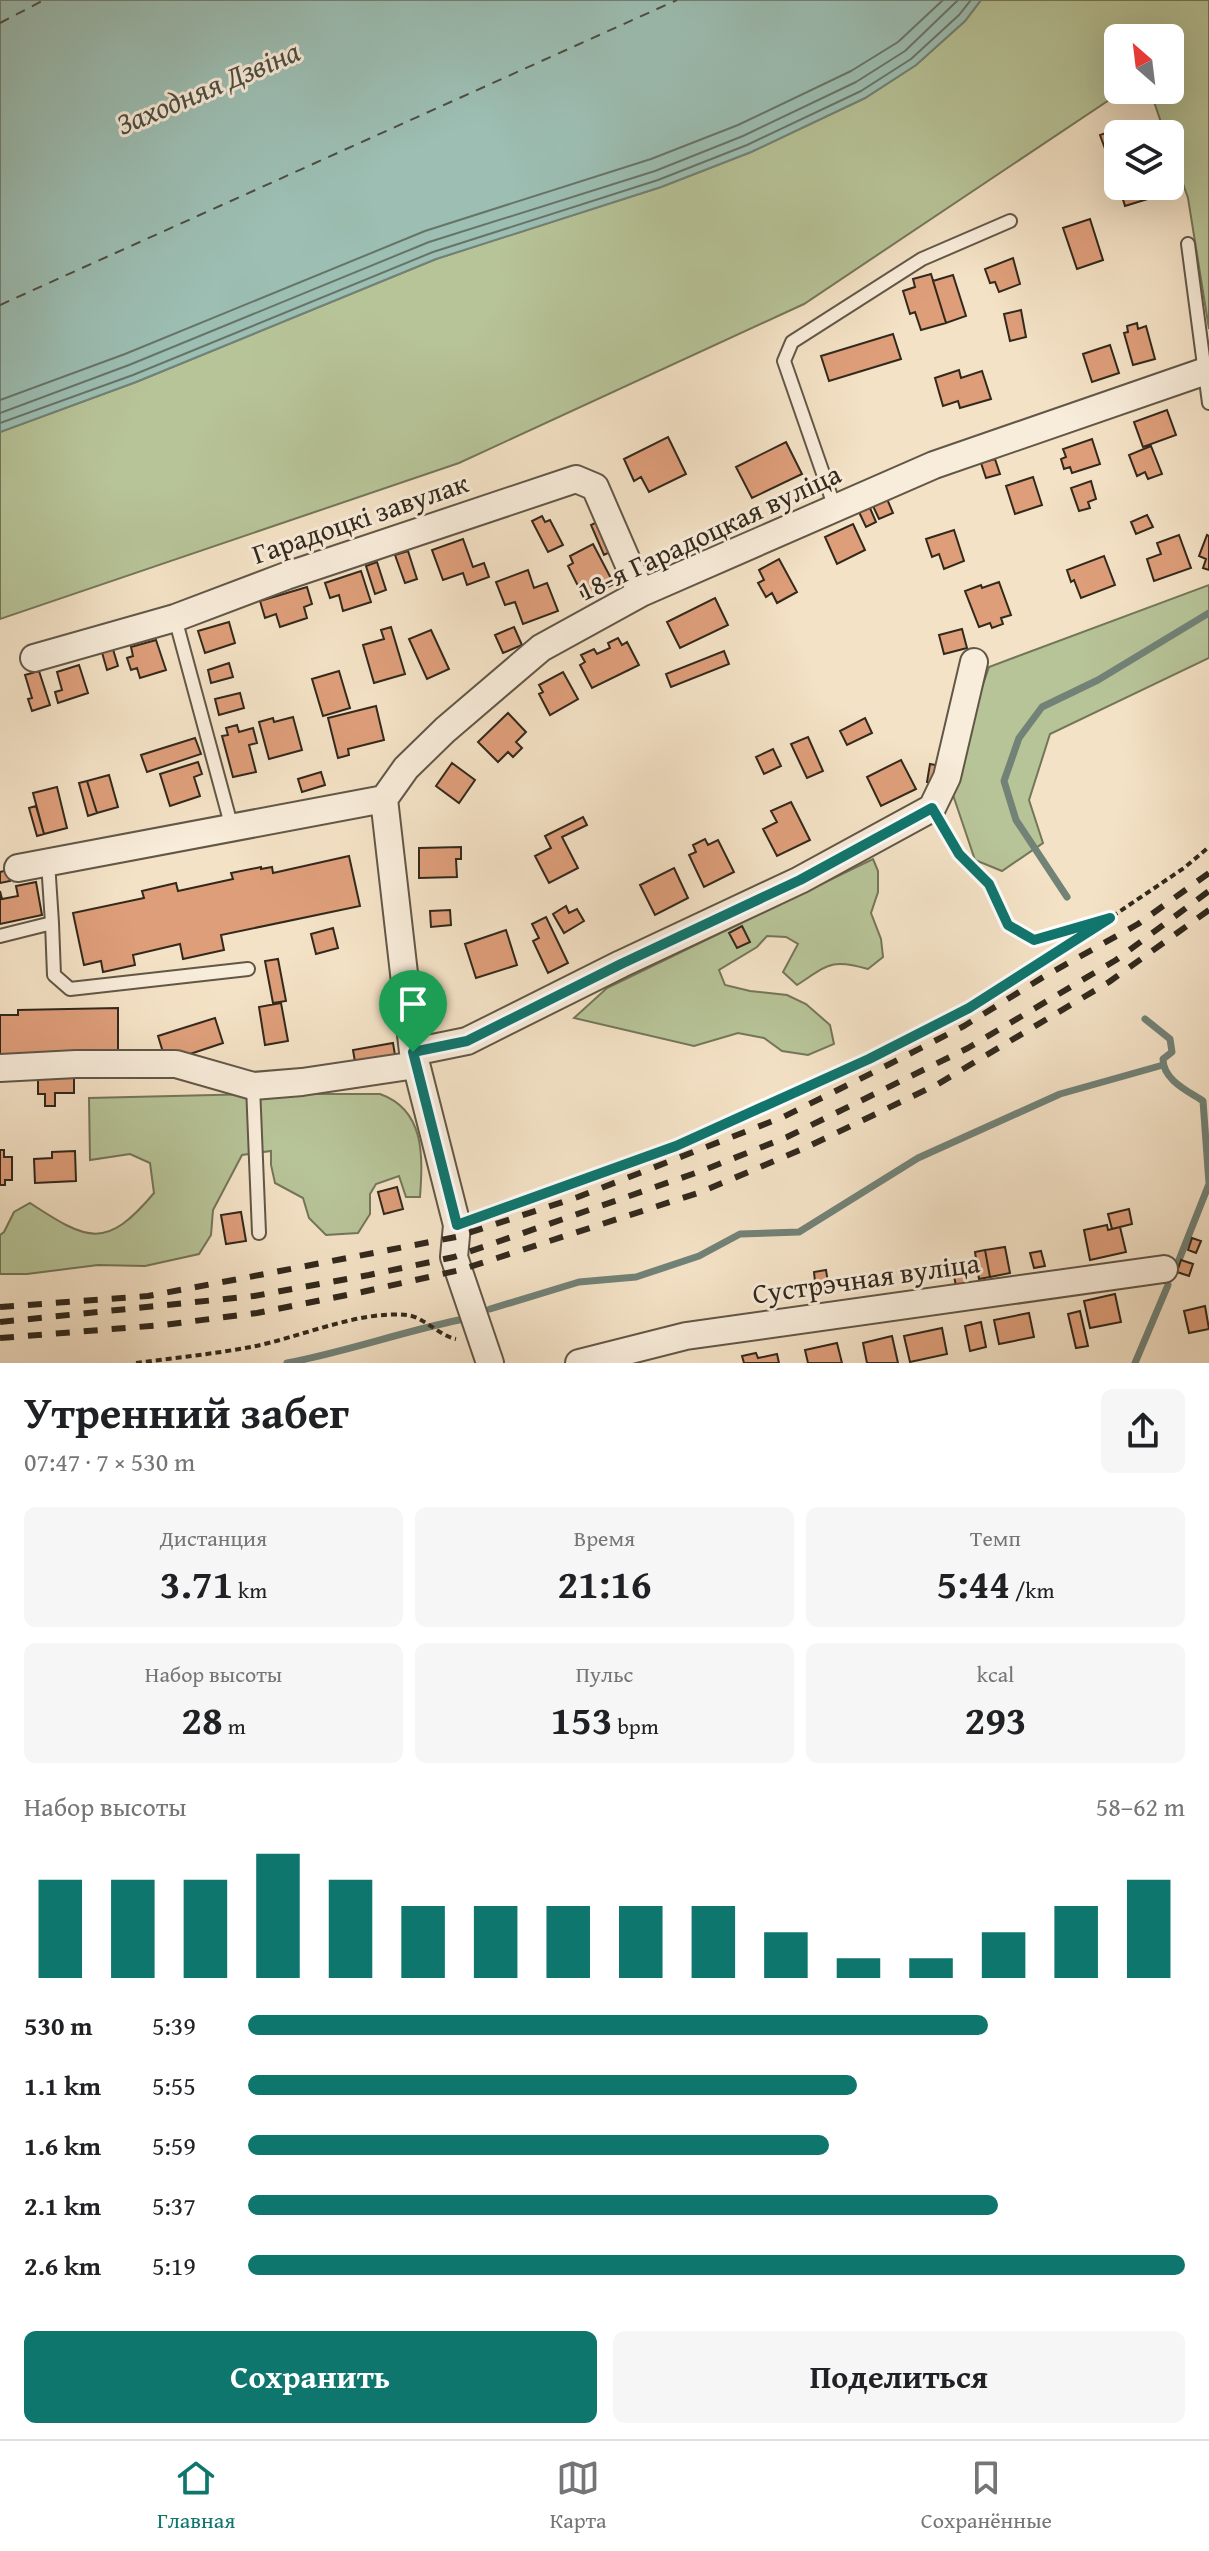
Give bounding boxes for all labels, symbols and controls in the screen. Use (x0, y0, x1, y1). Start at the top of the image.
north arrow (1104, 24, 1184, 104)
map controls (1104, 24, 1184, 200)
water label: Заходняя Дзвіна (109, 28, 307, 146)
button: layers (1104, 120, 1184, 200)
street label: 18-я Гарадоцкая вуліца (570, 452, 848, 611)
street label: Гарадоцкі завулак (246, 461, 474, 574)
pin (379, 970, 447, 1052)
icon: arrive (391, 982, 435, 1026)
street label: Сустрэчная вуліца (750, 1241, 983, 1314)
text: Утренний забег (24, 1380, 349, 1444)
button: share (1101, 1389, 1185, 1473)
text: 07:47 · 7 × 530 m (24, 1442, 195, 1481)
text: Дистанция (160, 1522, 267, 1554)
text: Время (574, 1522, 635, 1554)
text: Темп (970, 1522, 1021, 1554)
text: 3.71 (160, 1554, 233, 1613)
text: 21:16 (557, 1554, 652, 1613)
text: 5:44 (937, 1554, 1010, 1613)
text: km (233, 1574, 267, 1606)
text: /km (1010, 1574, 1054, 1606)
text: Набор высоты (145, 1658, 282, 1690)
text: Пульс (576, 1658, 633, 1690)
text: kcal (977, 1658, 1014, 1690)
text: 28 (181, 1690, 223, 1749)
text: 153 (550, 1690, 613, 1749)
text: 293 (964, 1690, 1027, 1749)
text: m (223, 1710, 246, 1742)
text: bpm (613, 1710, 659, 1742)
text: Набор высоты (24, 1787, 186, 1826)
text: 58–62 m (1096, 1787, 1185, 1826)
text: 530 m (24, 2006, 92, 2045)
text: 5:39 (152, 2006, 196, 2045)
text: 1.1 km (24, 2066, 101, 2105)
text: 5:55 (152, 2066, 196, 2105)
text: 1.6 km (24, 2126, 101, 2165)
text: 5:59 (152, 2126, 196, 2165)
text: 2.1 km (24, 2186, 101, 2225)
text: 5:37 (152, 2186, 196, 2225)
text: 2.6 km (24, 2246, 101, 2285)
text: 5:19 (152, 2246, 196, 2285)
button: Сохранить (24, 2331, 597, 2423)
button: Поделиться (613, 2331, 1185, 2423)
tab: Главная (157, 2456, 235, 2536)
tab: Карта (550, 2456, 607, 2536)
tab: Сохранённые (921, 2456, 1052, 2536)

